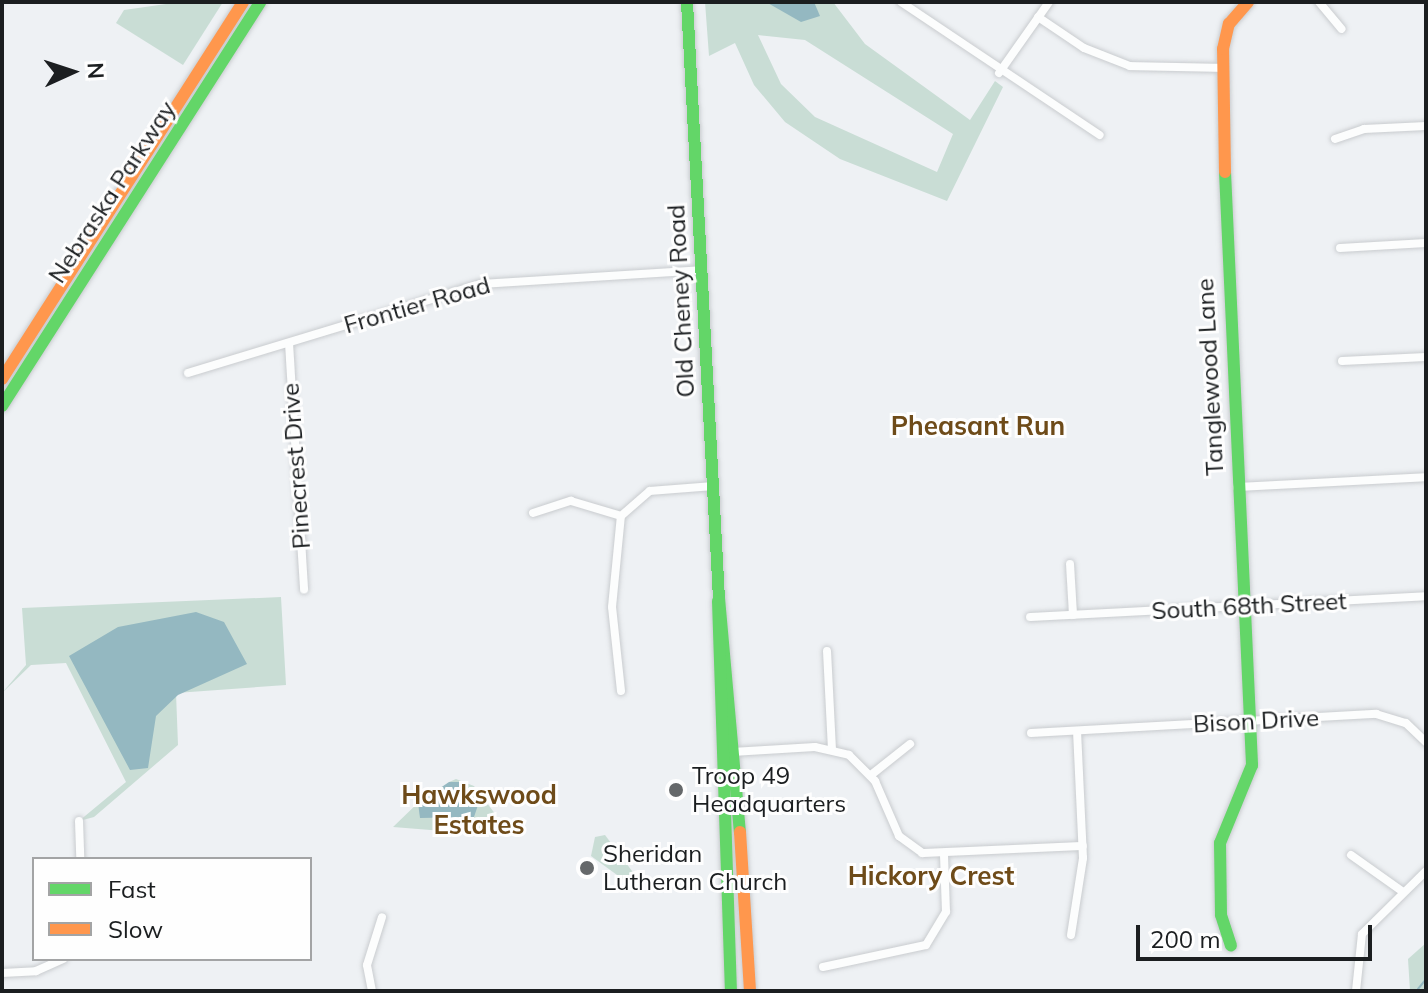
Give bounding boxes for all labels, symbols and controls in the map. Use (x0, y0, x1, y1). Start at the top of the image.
north arrow (32, 32, 112, 112)
text: N (82, 62, 110, 80)
street label: Nebraska Parkway (42, 96, 182, 288)
street label: Old Cheney Road (662, 204, 700, 398)
street label: Frontier Road (341, 270, 493, 340)
street label: Tanglewood Lane (1190, 278, 1230, 476)
street label: Pinecrest Drive (276, 382, 316, 550)
district label: Pheasant Run (891, 410, 1065, 442)
street label: South 68th Street (1151, 587, 1347, 625)
street label: Bison Drive (1192, 703, 1320, 739)
place label: Troop 49 Headquarters (692, 762, 846, 818)
district label: Hawkswood Estates (401, 779, 557, 840)
marker: Troop 49 Headquarters (667, 781, 685, 799)
place label: Sheridan Lutheran Church (603, 840, 787, 896)
legend (32, 857, 312, 961)
marker: Sheridan Lutheran Church (578, 859, 596, 877)
district label: Hickory Crest (848, 860, 1014, 892)
text: Fast (108, 874, 156, 904)
scale bar (1140, 909, 1376, 959)
text: Slow (108, 914, 163, 944)
text: 200 m (1150, 924, 1221, 954)

